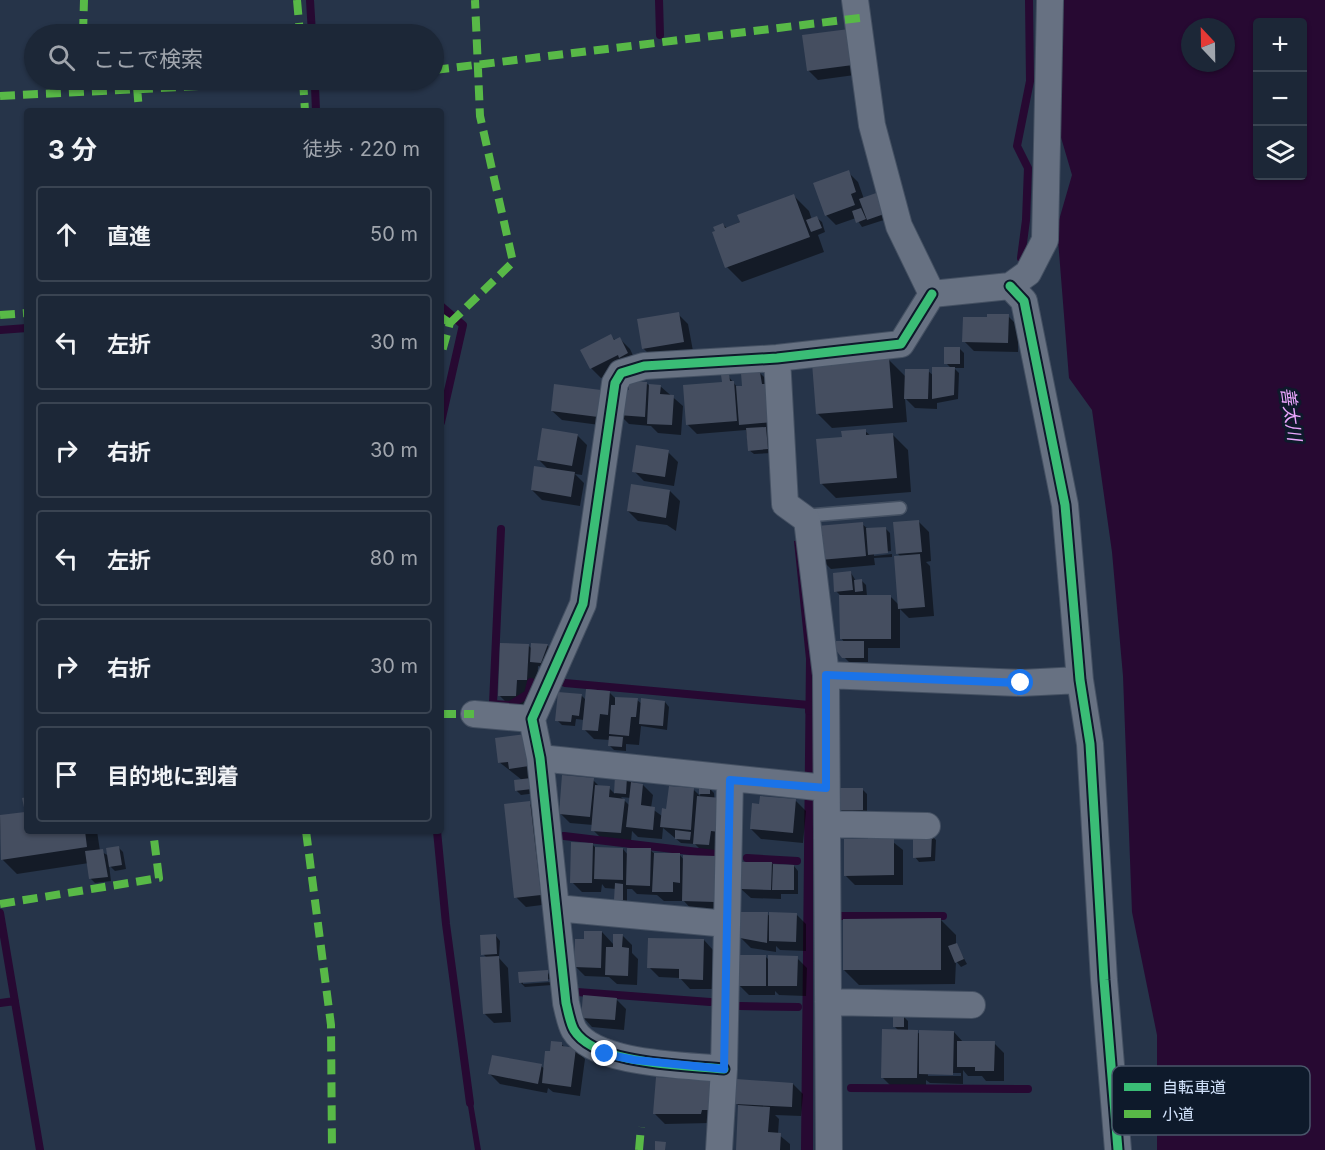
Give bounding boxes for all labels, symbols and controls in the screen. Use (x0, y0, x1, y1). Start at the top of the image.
north arrow (1181, 18, 1235, 72)
map controls (1253, 18, 1307, 180)
button: + (1253, 18, 1307, 72)
search box (24, 24, 444, 90)
icon: search (45, 41, 78, 74)
text: ここで検索 (93, 46, 203, 72)
button: − (1253, 72, 1307, 126)
button: layers (1253, 126, 1307, 180)
text: 3 分 (48, 134, 97, 165)
text: 徒歩 · 220 m (303, 137, 420, 161)
icon: ahead (50, 218, 83, 251)
text: 50 m (370, 222, 418, 246)
text: 直進 (107, 223, 151, 249)
icon: left (50, 326, 83, 359)
text: 30 m (370, 330, 418, 354)
text: 左折 (107, 331, 151, 357)
water label: 善太川 (1277, 386, 1306, 444)
icon: right (50, 434, 83, 467)
text: 30 m (370, 438, 418, 462)
text: 右折 (107, 439, 151, 465)
icon: left (50, 542, 83, 575)
text: 80 m (370, 546, 418, 570)
text: 左折 (107, 547, 151, 573)
icon: right (50, 650, 83, 683)
text: 30 m (370, 654, 418, 678)
text: 右折 (107, 655, 151, 681)
route start (1007, 669, 1033, 695)
icon: arrive (50, 758, 83, 791)
text: 目的地に到着 (107, 763, 239, 789)
route end (591, 1040, 617, 1066)
legend (1112, 1066, 1310, 1135)
text: 自転車道 (1162, 1077, 1226, 1097)
text: 小道 (1162, 1104, 1194, 1124)

